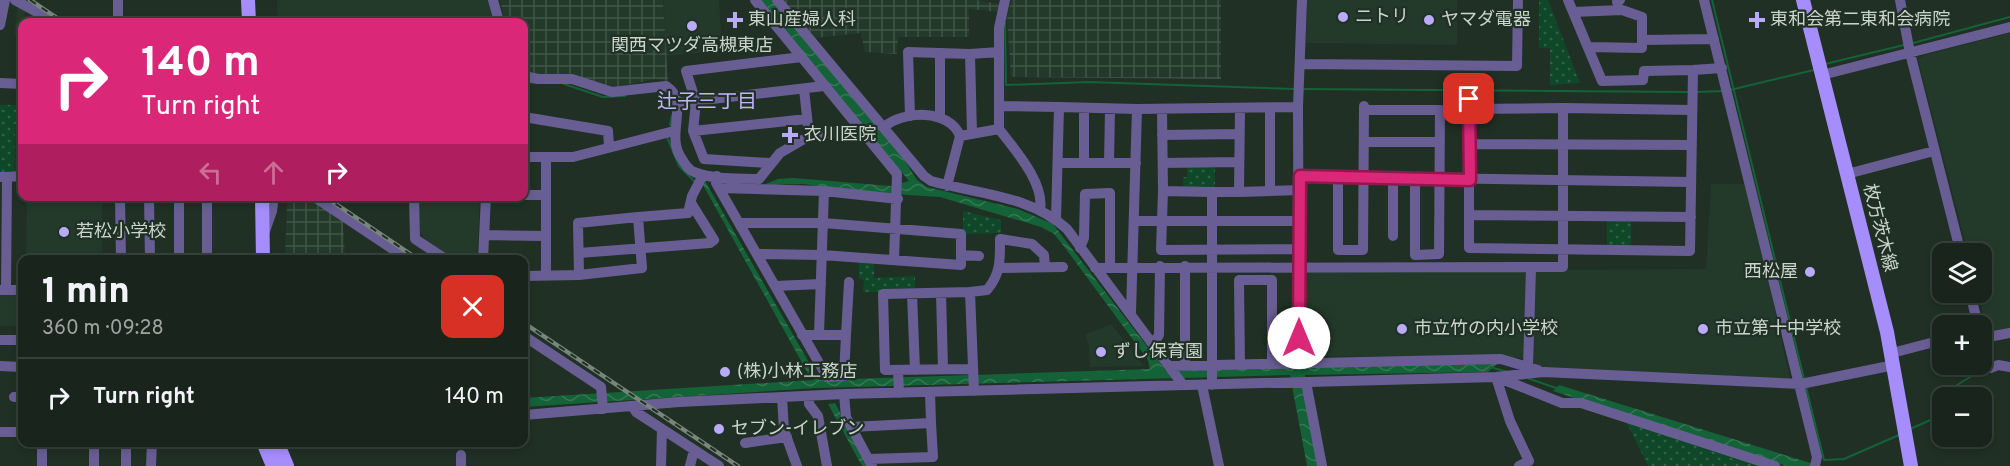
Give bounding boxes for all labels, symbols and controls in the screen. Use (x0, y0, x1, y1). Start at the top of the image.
place label: ニトリ (1355, 6, 1409, 29)
place label: 東山産婦人科 (748, 9, 856, 32)
place label: ヤマダ電器 (1441, 9, 1531, 32)
place label: 東和会第二東和会病院 (1770, 9, 1950, 32)
marker: ニトリ (1336, 10, 1350, 24)
marker: 東山産婦人科 (726, 11, 744, 29)
marker: 東和会第二東和会病院 (1748, 11, 1766, 29)
marker: ヤマダ電器 (1422, 13, 1436, 27)
marker: 関西マツダ高槻東店 (685, 19, 699, 33)
place label: 関西マツダ高槻東店 (611, 35, 773, 58)
text: 140 m (141, 38, 260, 91)
icon: right (42, 42, 120, 120)
pin (1443, 73, 1494, 124)
icon: arrive (1452, 82, 1485, 115)
text: Turn right (141, 90, 260, 124)
district label: 辻子三丁目 (657, 90, 757, 116)
place label: 衣川医院 (804, 124, 876, 147)
marker: 衣川医院 (781, 126, 799, 144)
icon: left (194, 156, 227, 189)
icon: ahead (257, 156, 290, 189)
icon: right (320, 156, 353, 189)
street label: 枚方茨木線 (1857, 182, 1901, 274)
place label: 若松小学校 (76, 221, 166, 244)
marker: 若松小学校 (57, 225, 71, 239)
map controls (1932, 243, 1992, 447)
button: layers (1932, 243, 1992, 303)
place label: 西松屋 (1744, 261, 1798, 284)
marker: 西松屋 (1803, 265, 1817, 279)
text: 1 min (42, 270, 130, 316)
button: close (441, 275, 504, 338)
position arrow (1267, 306, 1331, 370)
button: + (1932, 315, 1992, 375)
text: 360 m · 09:28 (42, 316, 164, 342)
place label: 市立竹の内小学校 (1414, 318, 1558, 341)
place label: 市立第十中学校 (1715, 318, 1841, 341)
marker: 市立竹の内小学校 (1395, 322, 1409, 336)
marker: 市立第十中学校 (1696, 322, 1710, 336)
place label: ずし保育園 (1113, 341, 1203, 364)
marker: ずし保育園 (1094, 345, 1108, 359)
place label: (株)小林工務店 (737, 361, 857, 384)
marker: (株)小林工務店 (718, 365, 732, 379)
icon: right (42, 381, 75, 414)
text: Turn right (93, 384, 195, 411)
text: 140 m (445, 384, 504, 411)
button: − (1932, 387, 1992, 447)
place label: セブン-イレブン (731, 418, 864, 441)
marker: セブン-イレブン (712, 422, 726, 436)

